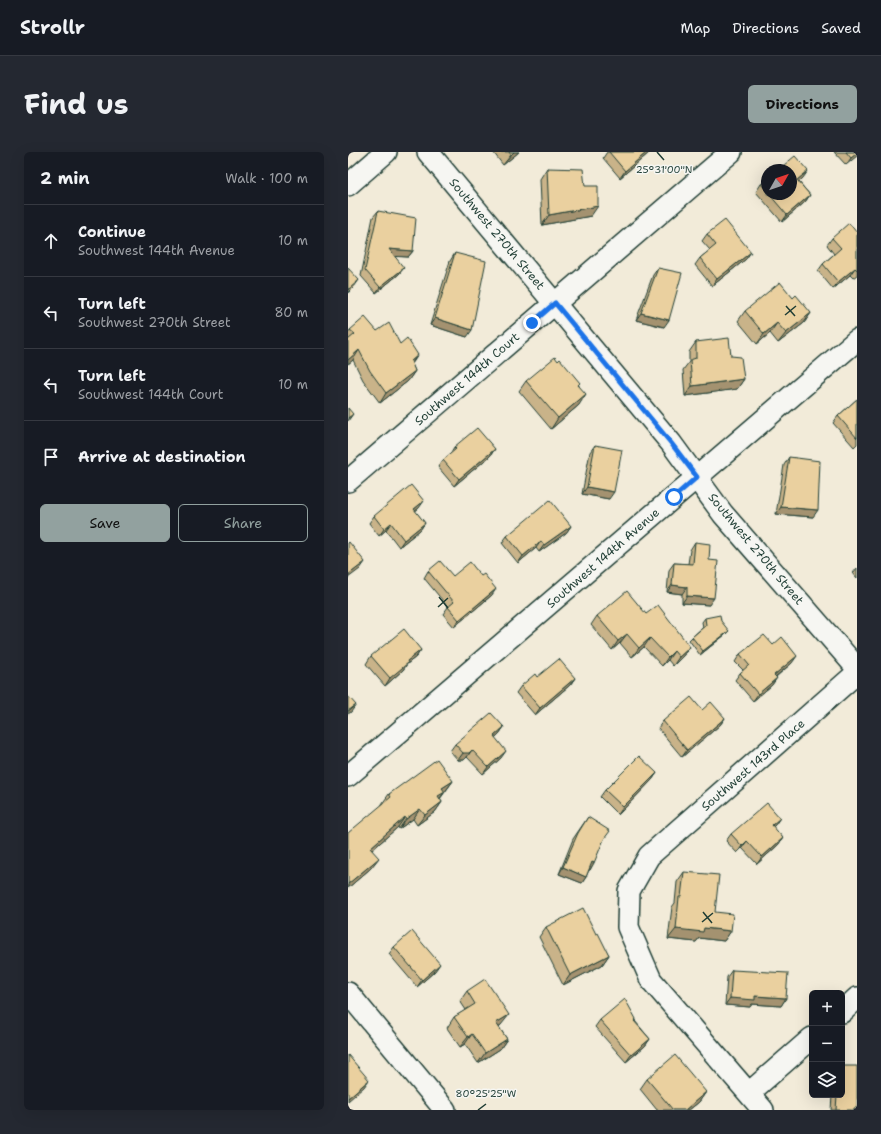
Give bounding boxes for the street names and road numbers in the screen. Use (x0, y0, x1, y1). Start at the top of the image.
street label: Southwest 270th Street (446, 175, 548, 293)
street label: Southwest 144th Court (411, 329, 523, 429)
street label: Southwest 270th Street (705, 490, 807, 608)
street label: Southwest 144th Avenue (543, 504, 663, 612)
street label: Southwest 143rd Place (698, 715, 808, 814)

